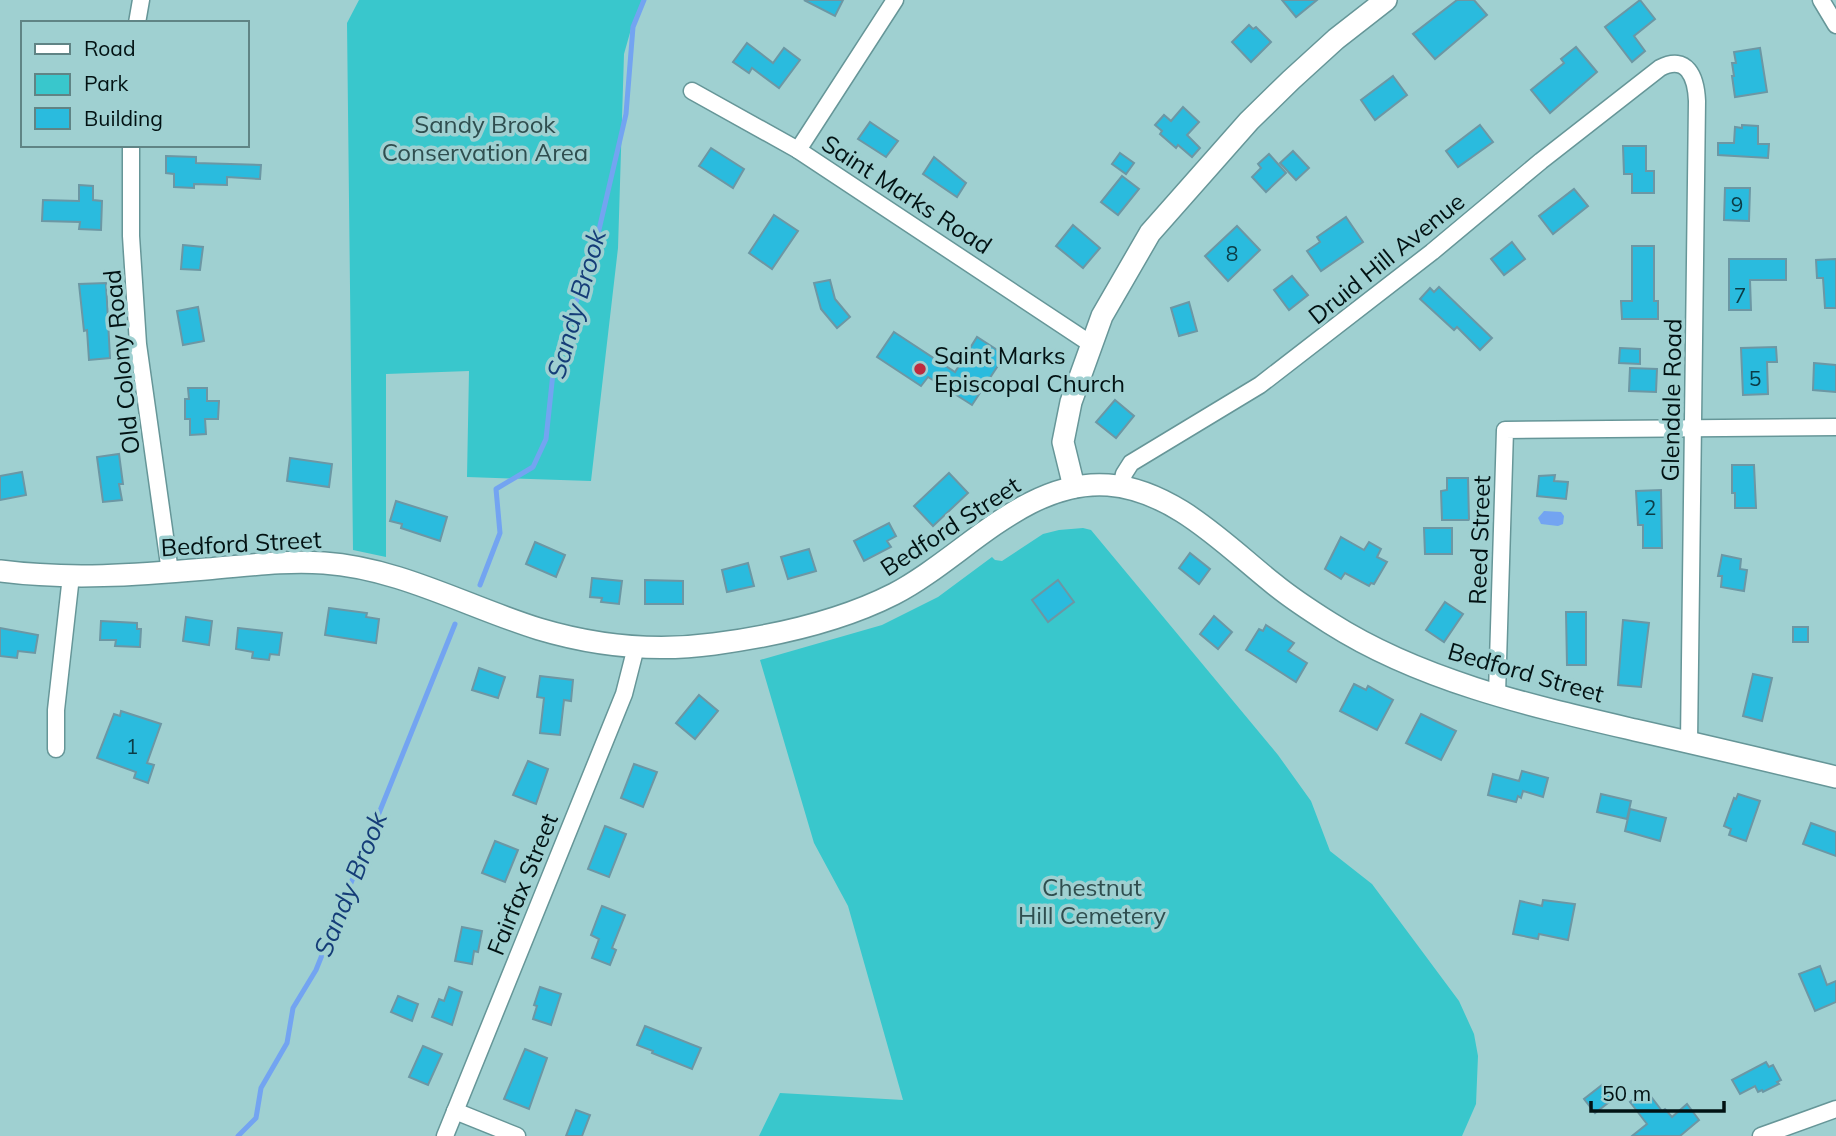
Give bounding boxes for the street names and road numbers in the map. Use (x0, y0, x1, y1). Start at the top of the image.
street label: Saint Marks Road (816, 128, 998, 260)
street label: Druid Hill Avenue (1302, 186, 1470, 330)
street label: Old Colony Road (96, 268, 146, 456)
street label: Glendale Road (1655, 318, 1687, 482)
street label: Bedford Street (874, 470, 1026, 582)
street label: Reed Street (1462, 475, 1496, 605)
street label: Bedford Street (160, 524, 322, 562)
street label: Bedford Street (1445, 635, 1607, 709)
street label: Fairfax Street (480, 809, 564, 959)

